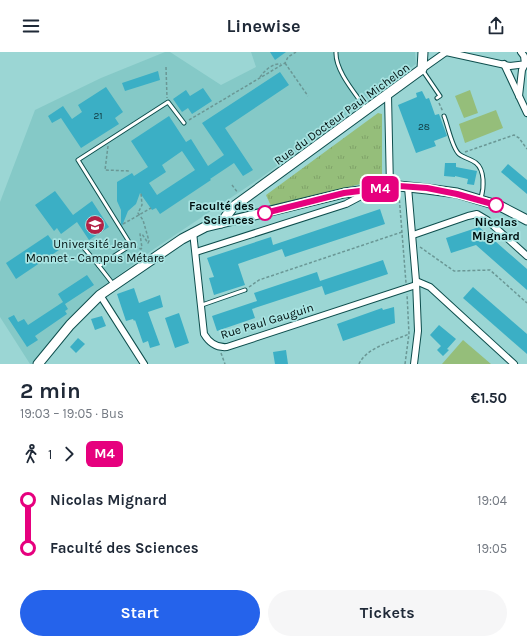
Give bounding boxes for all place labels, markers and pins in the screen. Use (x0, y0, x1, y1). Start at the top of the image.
marker: Nicolas Mignard (488, 197, 504, 213)
place label: Faculté des Sciences (189, 199, 254, 227)
marker: Faculté des Sciences (257, 205, 273, 221)
school or university icon: Université Jean Monnet - Campus Métare (84, 214, 106, 236)
place label: Nicolas Mignard (472, 215, 520, 243)
place label: Université Jean Monnet - Campus Métare (26, 237, 164, 265)

